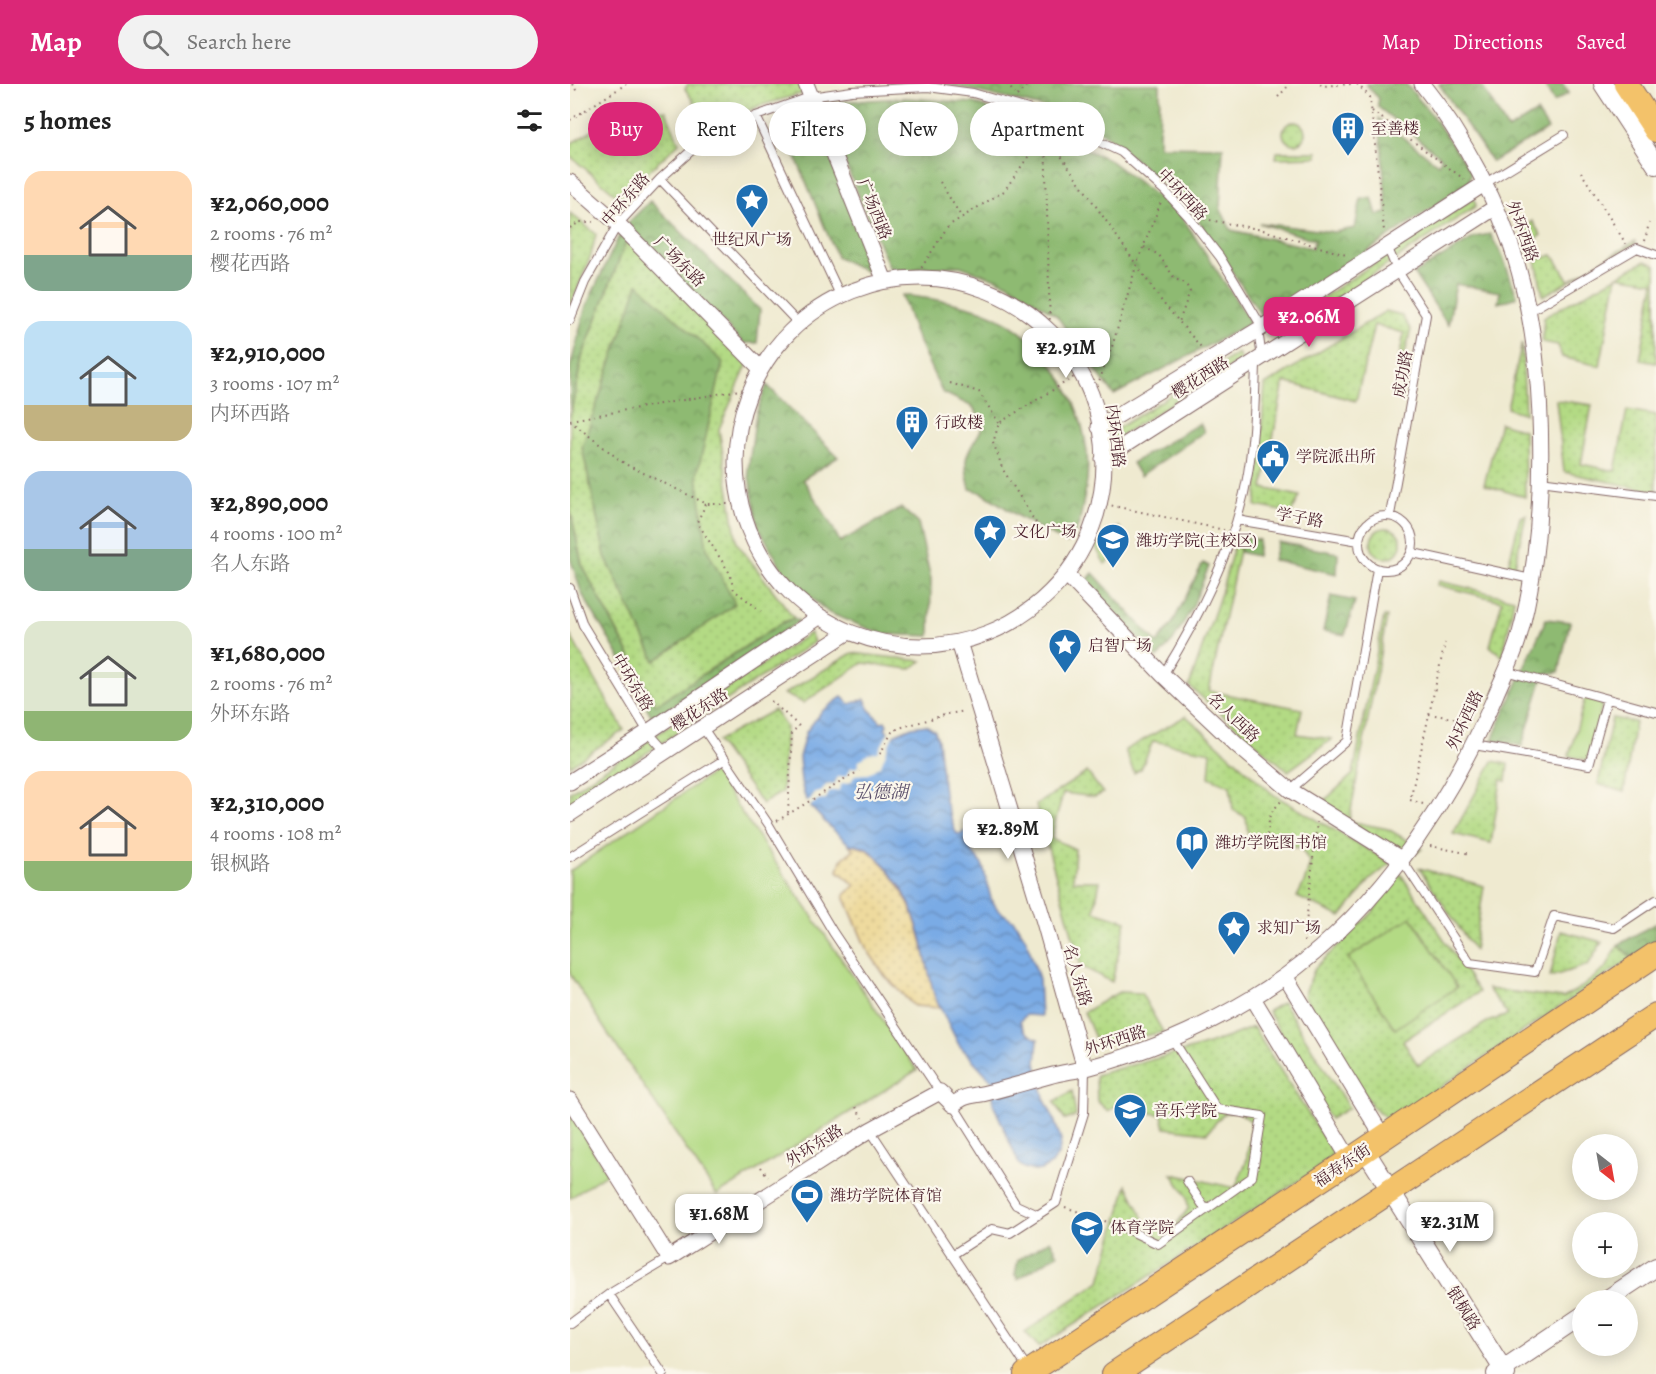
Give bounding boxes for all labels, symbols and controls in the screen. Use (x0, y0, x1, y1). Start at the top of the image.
search box (118, 15, 538, 69)
text: Map (30, 23, 82, 61)
icon: search (139, 26, 172, 59)
text: Search here (187, 27, 291, 57)
text: Map (1382, 28, 1420, 56)
text: Directions (1453, 28, 1543, 56)
text: Saved (1576, 28, 1626, 56)
chip: Buy (588, 102, 663, 156)
chip: Rent (675, 102, 757, 156)
chip: Filters (769, 102, 866, 156)
chip: New (878, 102, 958, 156)
chip: Apartment (970, 102, 1105, 156)
text: 5 homes (24, 103, 112, 138)
icon: filters (513, 104, 546, 137)
building icon: 至善楼 (1330, 110, 1366, 157)
place label: 至善楼 (1371, 118, 1419, 140)
street label: 中环西路 (1152, 164, 1212, 226)
street label: 中环东路 (596, 168, 655, 231)
street label: 广场西路 (852, 176, 896, 243)
place icon: 世纪风广场 (734, 182, 770, 229)
text: ¥2,060,000 (210, 185, 329, 220)
icon: home (72, 195, 144, 267)
street label: 外环西路 (1501, 198, 1543, 265)
text: 2 rooms · 76 m² (210, 220, 332, 247)
place label: 世纪风广场 (712, 229, 792, 251)
street label: 广场东路 (649, 231, 710, 292)
text: 樱花西路 (210, 250, 290, 277)
pin: ¥2.06M (1260, 297, 1358, 348)
text: ¥2.06M (1278, 303, 1340, 330)
pin: ¥2.91M (1017, 328, 1115, 379)
text: ¥2.91M (1036, 334, 1096, 361)
text: ¥2,910,000 (210, 335, 325, 370)
icon: home (72, 345, 144, 417)
street label: 成功路 (1388, 349, 1418, 400)
street label: 樱花西路 (1168, 352, 1234, 404)
text: 3 rooms · 107 m² (210, 370, 339, 397)
text: 内环西路 (210, 400, 290, 427)
street label: 内环西路 (1100, 403, 1130, 469)
building icon: 行政楼 (894, 404, 930, 451)
place label: 行政楼 (935, 412, 983, 434)
public building icon: 学院派出所 (1255, 438, 1291, 485)
place label: 学院派出所 (1296, 446, 1376, 468)
text: ¥2,890,000 (210, 485, 328, 520)
icon: home (72, 495, 144, 567)
street label: 学子路 (1274, 503, 1325, 533)
place icon: 文化广场 (972, 513, 1008, 560)
text: 4 rooms · 100 m² (210, 520, 342, 547)
place label: 文化广场 (1013, 521, 1077, 543)
school or university icon: 潍坊学院(主校区) (1095, 522, 1131, 569)
place label: 潍坊学院(主校区) (1136, 530, 1257, 552)
text: 名人东路 (210, 550, 290, 577)
place icon: 启智广场 (1047, 627, 1083, 674)
text: ¥1,680,000 (210, 635, 325, 670)
place label: 启智广场 (1088, 635, 1152, 657)
icon: home (72, 645, 144, 717)
street label: 中环东路 (606, 649, 658, 716)
text: 2 rooms · 76 m² (210, 670, 332, 697)
street label: 樱花东路 (667, 683, 732, 736)
street label: 外环西路 (1441, 687, 1488, 754)
street label: 名人西路 (1202, 688, 1264, 748)
text: 外环东路 (210, 700, 290, 727)
water label: 弘德湖 (854, 780, 911, 804)
text: ¥2,310,000 (210, 785, 324, 820)
icon: home (72, 795, 144, 867)
pin: ¥2.89M (959, 809, 1057, 860)
text: ¥2.89M (977, 815, 1039, 842)
text: 4 rooms · 108 m² (210, 820, 341, 847)
library icon: 潍坊学院图书馆 (1174, 824, 1210, 871)
place label: 潍坊学院图书馆 (1215, 832, 1327, 854)
text: 银枫路 (210, 850, 270, 877)
place icon: 求知广场 (1216, 909, 1252, 956)
place label: 求知广场 (1257, 917, 1321, 939)
street label: 名人东路 (1058, 941, 1096, 1009)
street label: 外环西路 (1081, 1021, 1149, 1061)
school or university icon: 音乐学院 (1112, 1092, 1148, 1139)
place label: 音乐学院 (1153, 1100, 1217, 1122)
street label: 外环东路 (782, 1120, 848, 1172)
north arrow (1572, 1134, 1638, 1200)
map controls (1572, 1134, 1638, 1356)
street label: 福寿东街 (1310, 1139, 1375, 1193)
sports icon: 潍坊学院体育馆 (789, 1177, 825, 1224)
place label: 潍坊学院体育馆 (830, 1185, 942, 1207)
pin: ¥1.68M (670, 1194, 768, 1245)
text: ¥1.68M (689, 1200, 749, 1227)
pin: ¥2.31M (1401, 1202, 1499, 1253)
text: ¥2.31M (1420, 1208, 1480, 1235)
school or university icon: 体育学院 (1069, 1209, 1105, 1256)
button: + (1572, 1212, 1638, 1278)
place label: 体育学院 (1110, 1217, 1174, 1239)
street label: 银枫路 (1441, 1282, 1485, 1335)
button: − (1572, 1290, 1638, 1356)

